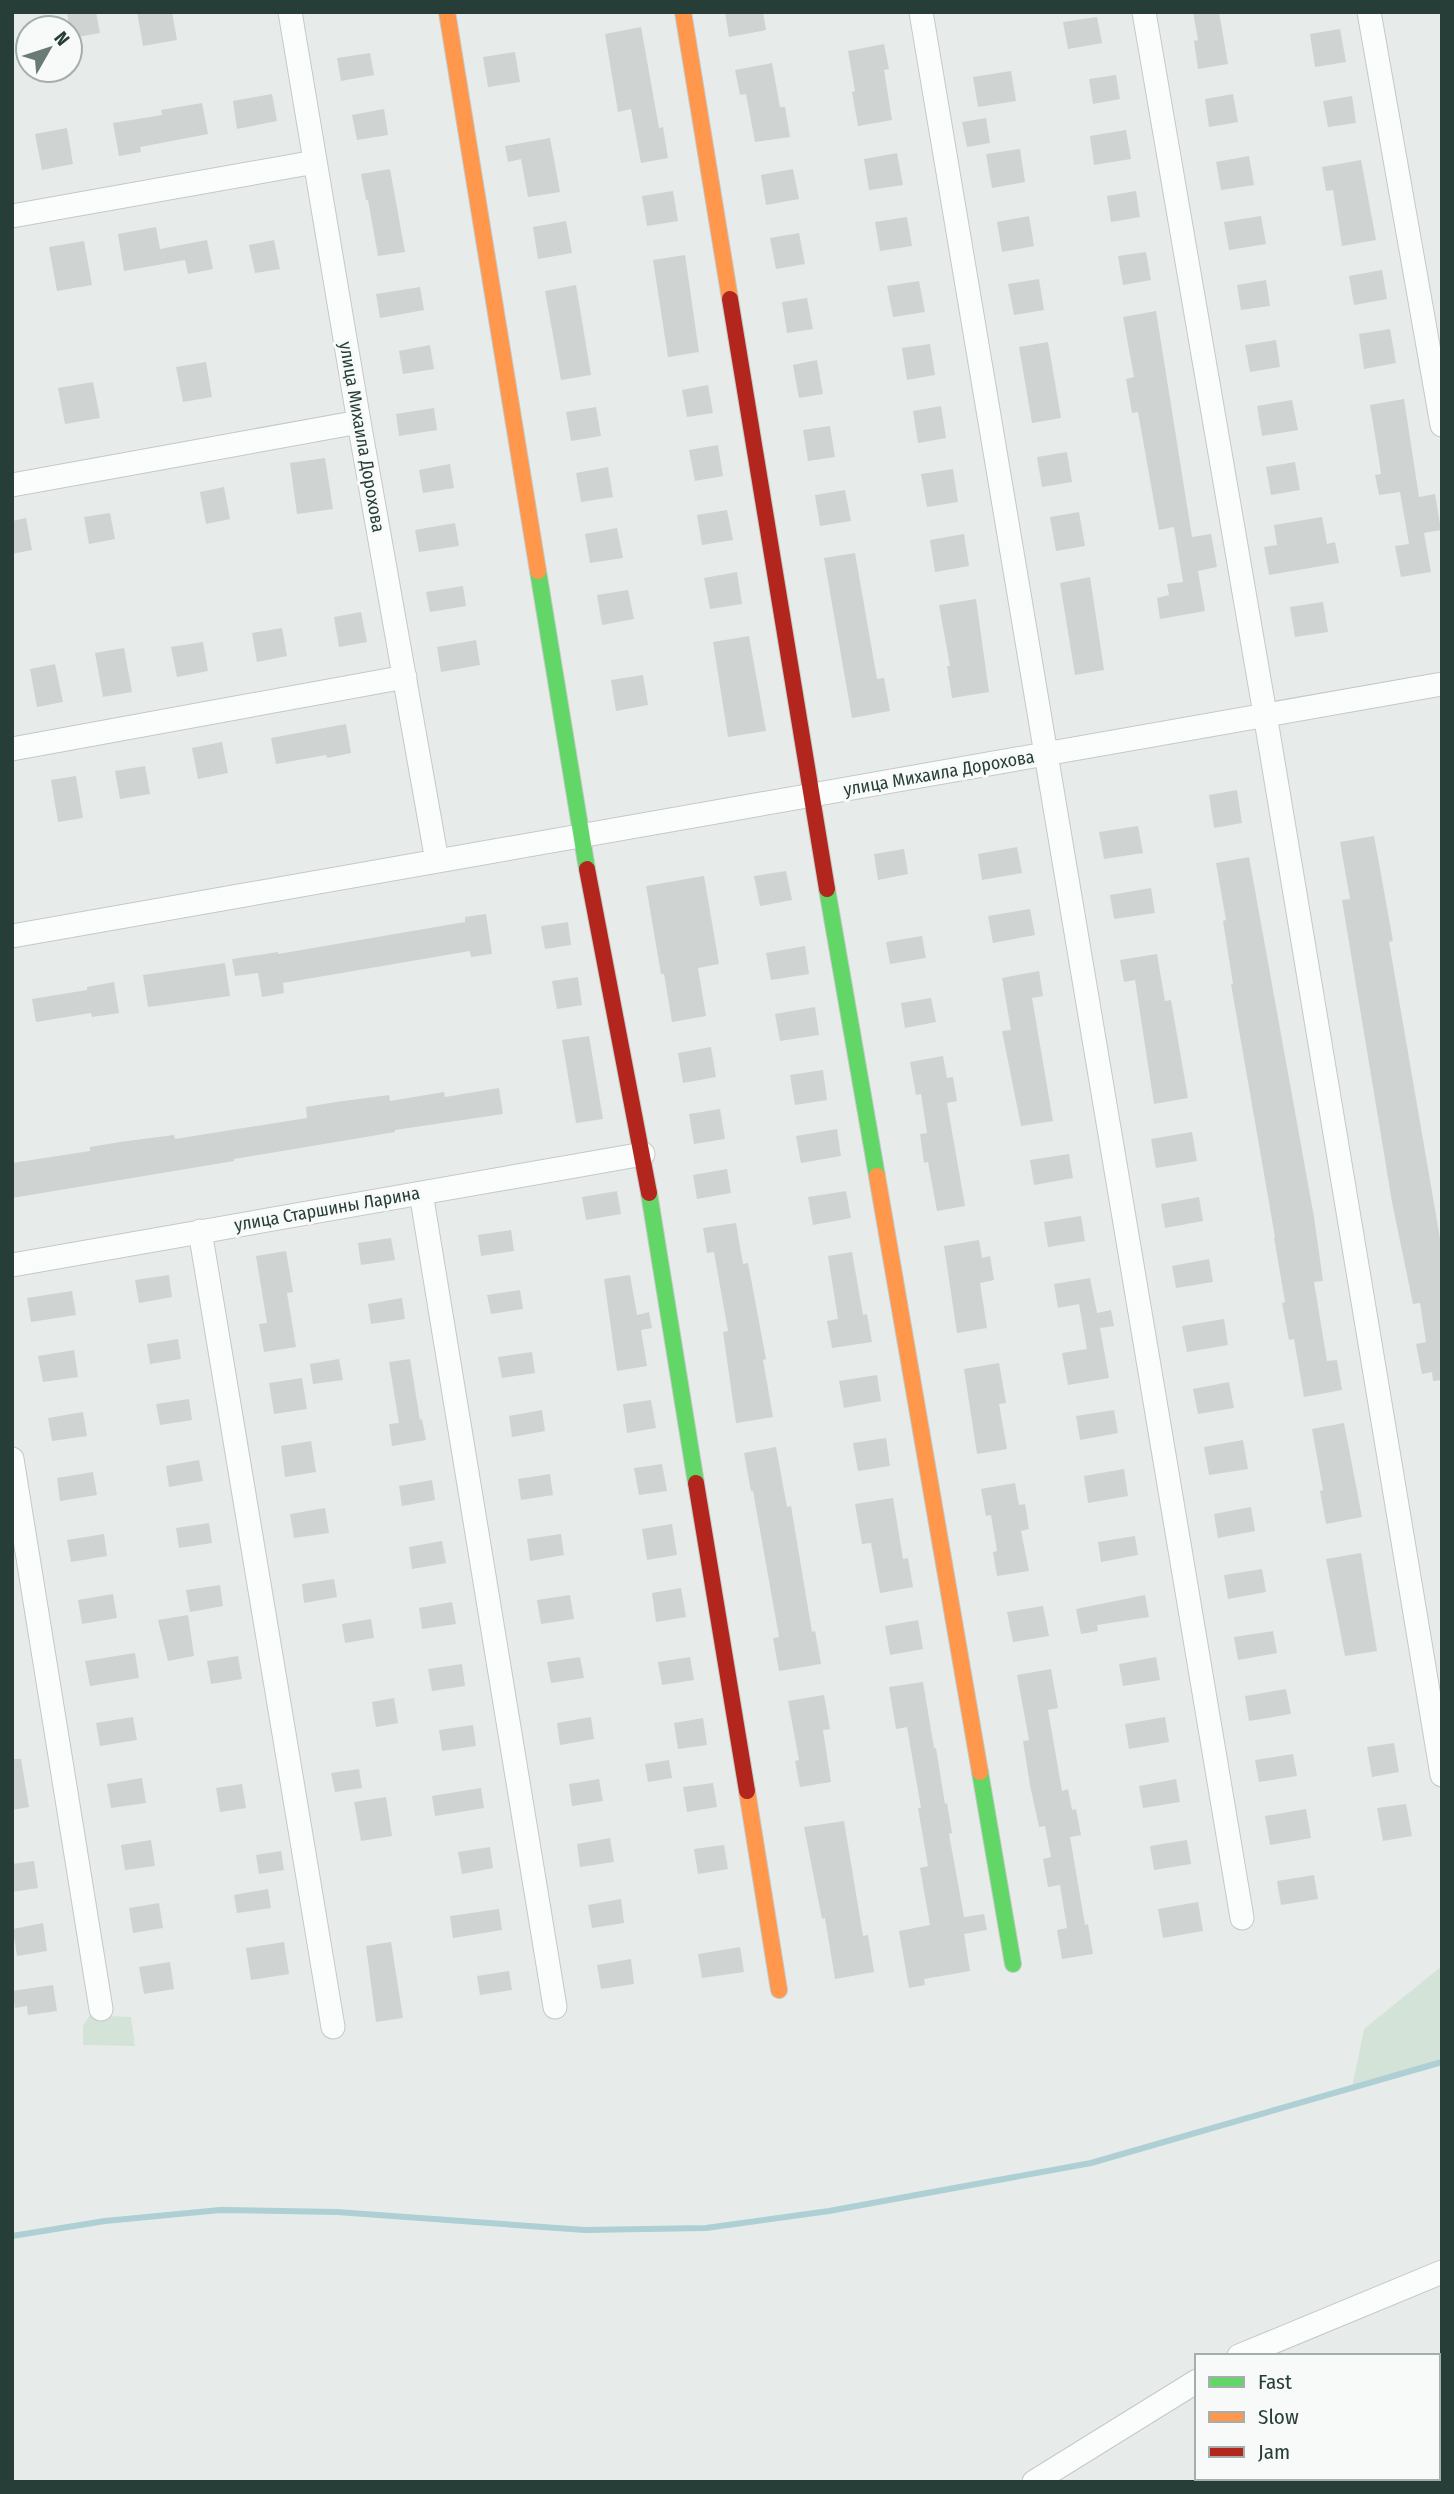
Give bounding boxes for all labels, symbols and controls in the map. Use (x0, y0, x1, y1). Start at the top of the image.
north arrow (14, 14, 84, 84)
text: N (49, 27, 74, 50)
street label: улица Михаила Дорохова (334, 340, 390, 534)
street label: улица Михаила Дорохова (842, 745, 1036, 801)
street label: улица Старшины Ларина (233, 1182, 422, 1236)
legend (1195, 2354, 1440, 2480)
text: Fast (1258, 2369, 1292, 2395)
text: Slow (1258, 2404, 1299, 2430)
text: Jam (1258, 2439, 1290, 2465)

